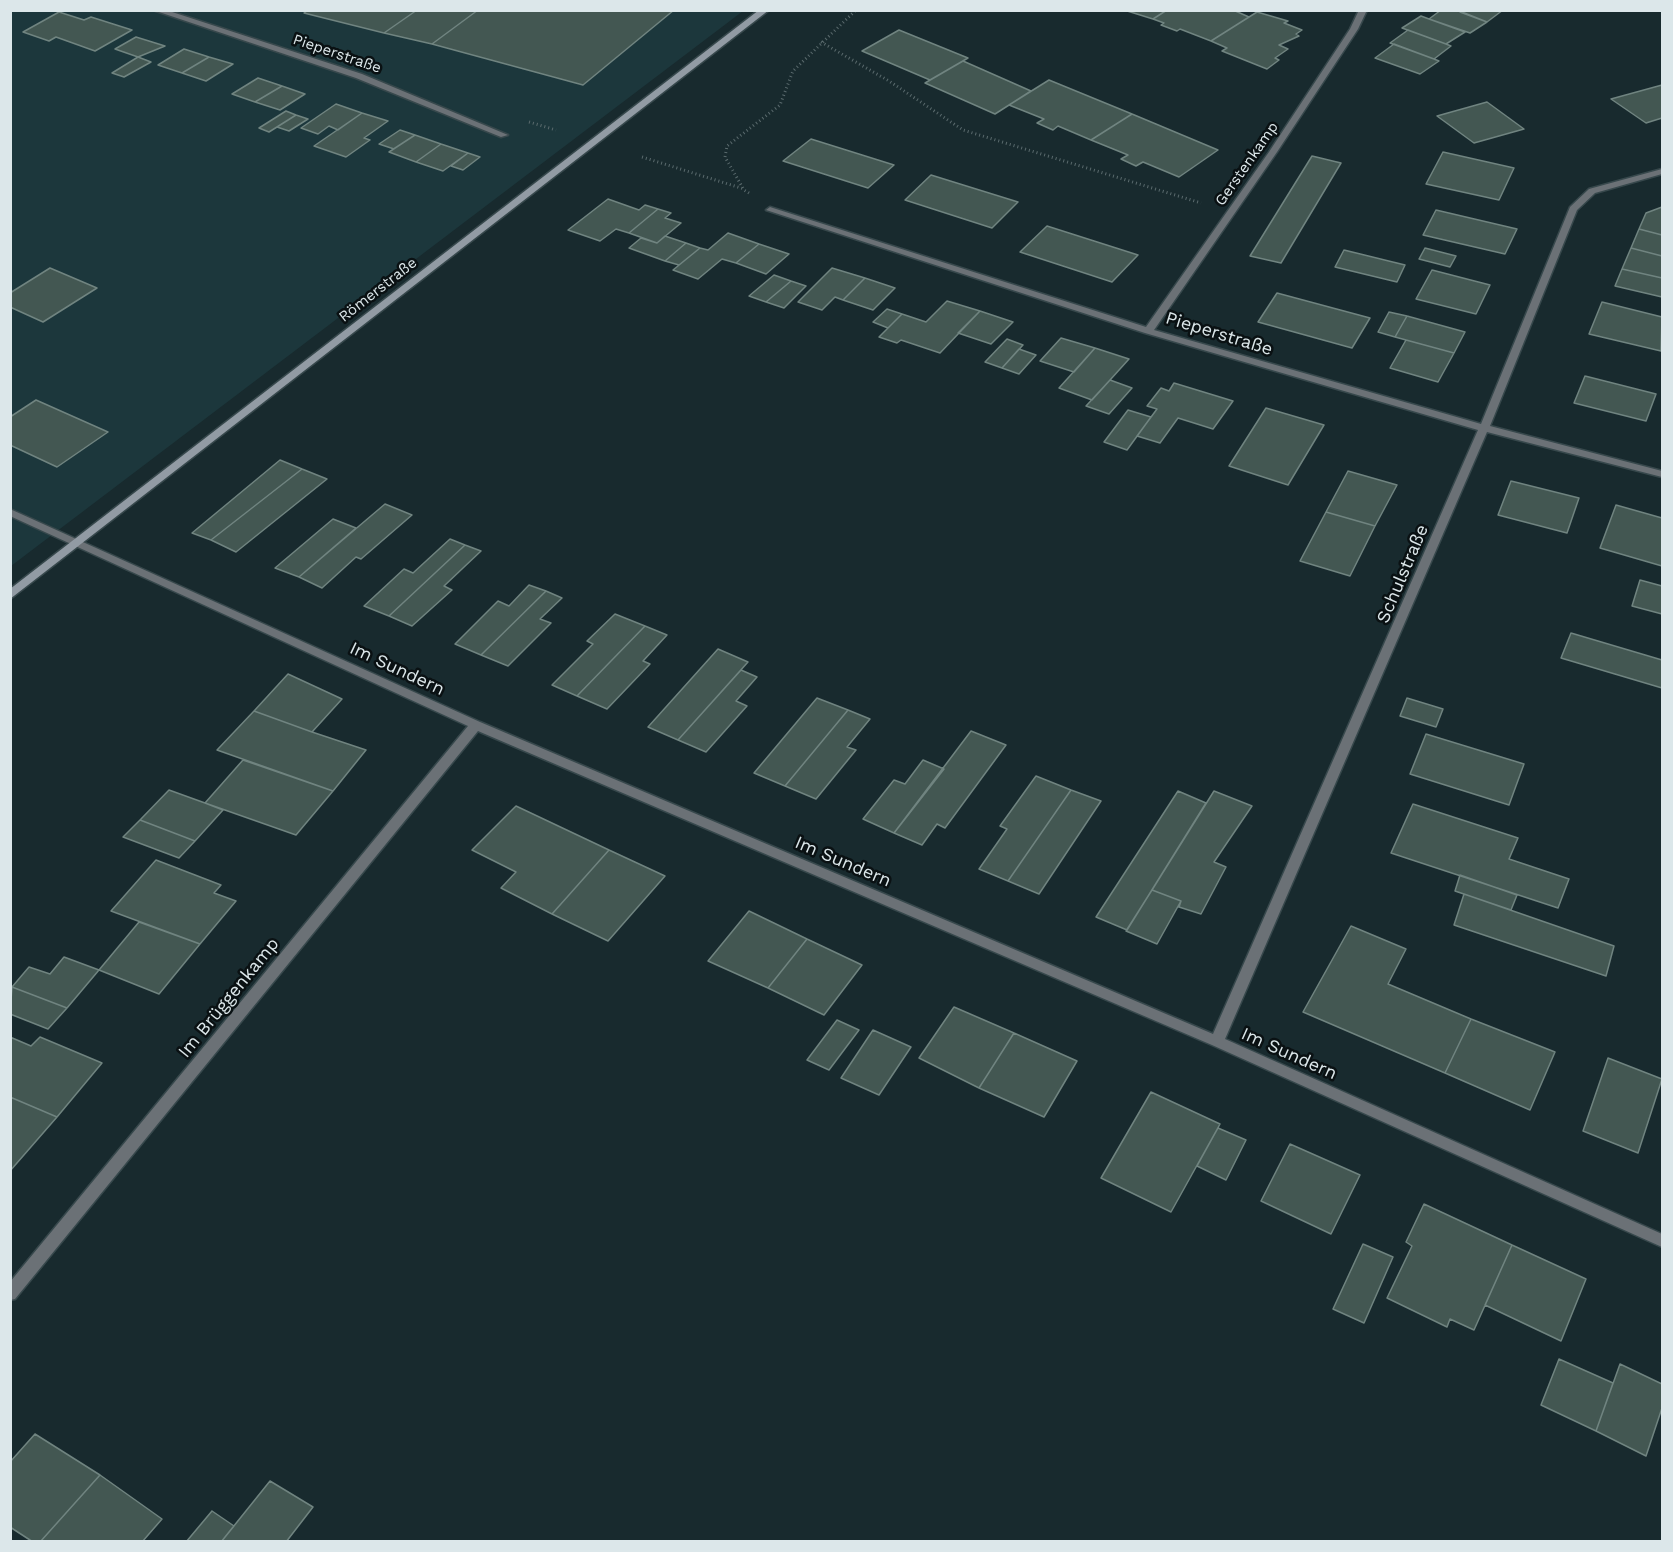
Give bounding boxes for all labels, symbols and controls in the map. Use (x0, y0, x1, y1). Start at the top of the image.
street label: Pieperstraße (291, 30, 383, 78)
street label: Gerstenkamp (1212, 119, 1282, 209)
street label: Römerstraße (335, 254, 421, 326)
street label: Pieperstraße (1163, 308, 1275, 360)
street label: Schulstraße (1373, 521, 1433, 627)
street label: Im Sundern (346, 638, 448, 700)
street label: Im Sundern (792, 832, 894, 892)
street label: Im Brüggenkamp (174, 934, 284, 1062)
street label: Im Sundern (1238, 1023, 1340, 1085)

